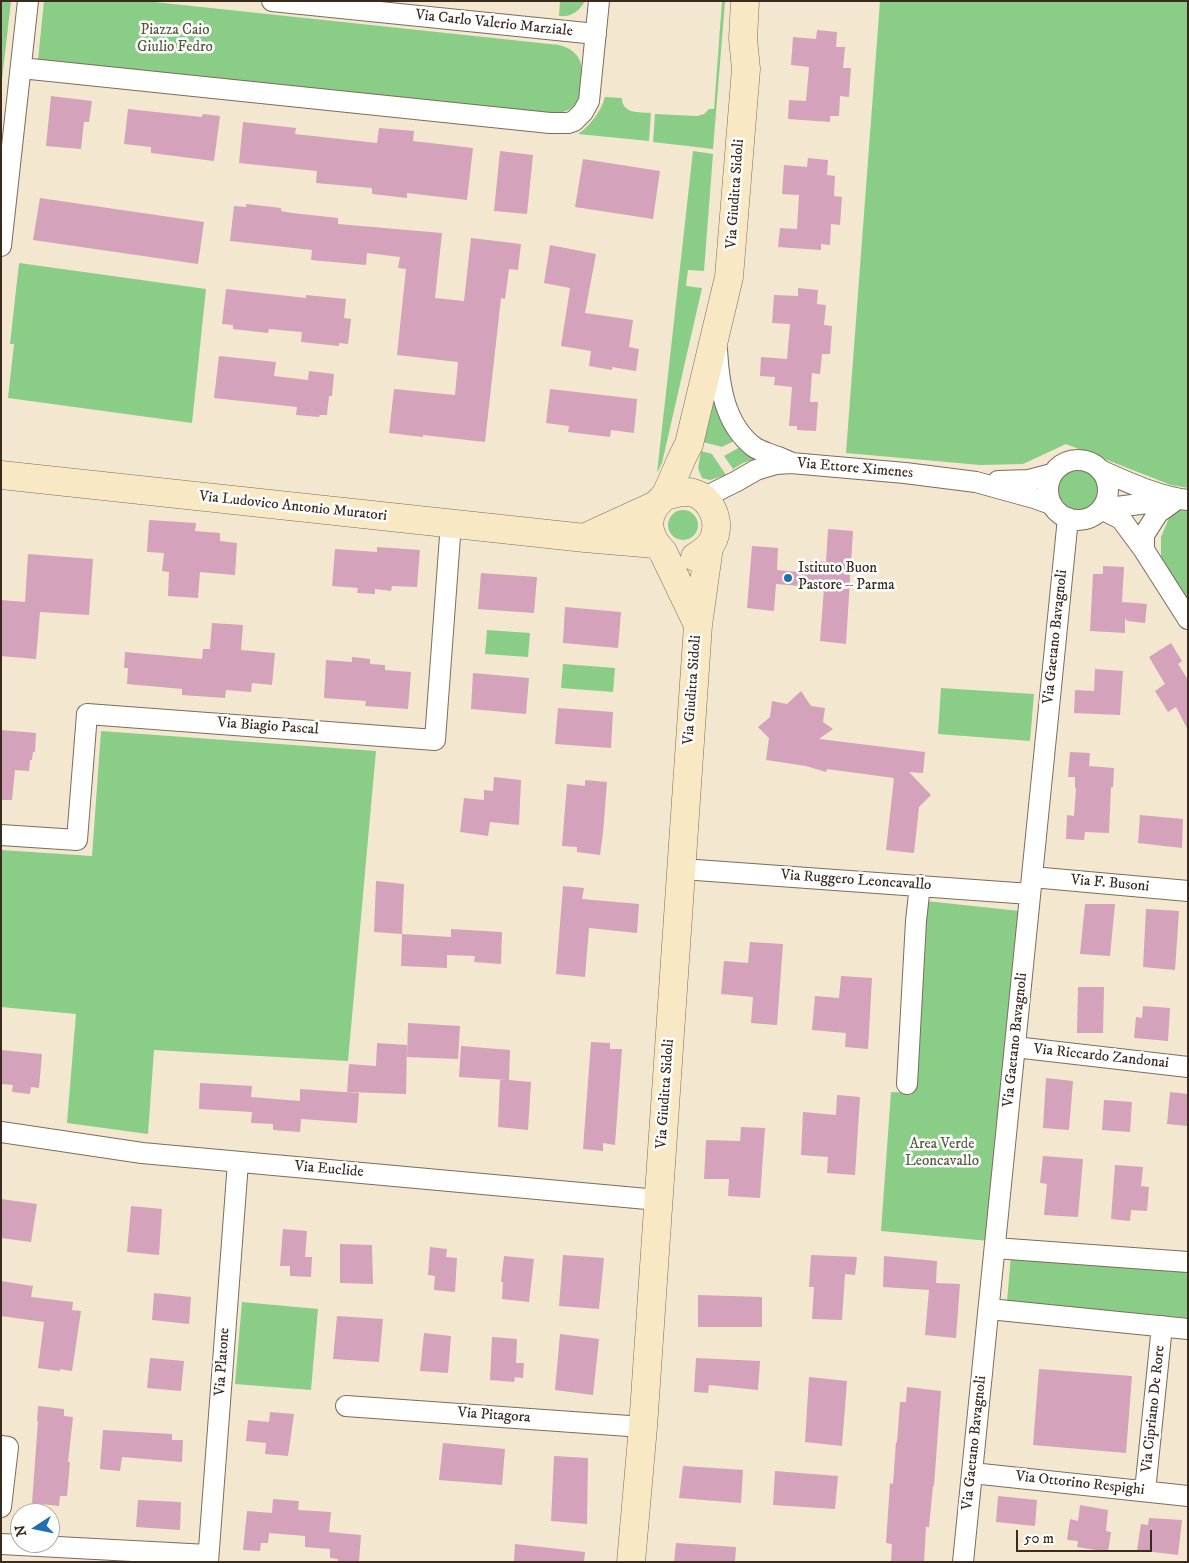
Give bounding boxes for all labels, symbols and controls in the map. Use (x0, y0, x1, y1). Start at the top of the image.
street label: Via Carlo Valerio Marziale (414, 7, 574, 41)
park label: Piazza Caio Giulio Fedro (137, 22, 213, 57)
street label: Via Giuditta Sidoli (723, 139, 749, 249)
street label: Via Ettore Ximenes (796, 455, 914, 483)
street label: Via Ludovico Antonio Muratori (198, 488, 388, 526)
place label: Istituto Buon Pastore – Parma (798, 560, 895, 595)
street label: Via Gaetano Bavagnoli (1040, 569, 1072, 705)
marker: Istituto Buon Pastore – Parma (782, 572, 794, 584)
street label: Via Giuditta Sidoli (680, 635, 706, 745)
street label: Via Biagio Pascal (217, 714, 319, 740)
street label: Via Ruggero Leoncavallo (780, 867, 932, 895)
street label: Via F. Busoni (1070, 872, 1150, 896)
street label: Via Gaetano Bavagnoli (1000, 972, 1032, 1108)
street label: Via Giuditta Sidoli (653, 1039, 679, 1149)
street label: Via Riccardo Zandonai (1032, 1041, 1170, 1073)
park label: Area Verde Leoncavallo (905, 1136, 979, 1171)
street label: Via Euclide (294, 1158, 364, 1182)
street label: Via Platone (212, 1327, 234, 1397)
street label: Via Cipriano De Rore (1138, 1345, 1170, 1473)
street label: Via Gaetano Bavagnoli (959, 1375, 991, 1511)
street label: Via Pitagora (457, 1404, 531, 1428)
street label: Via Ottorino Respighi (1015, 1468, 1145, 1500)
north arrow (10, 1503, 60, 1553)
scale bar (1019, 1520, 1155, 1552)
text: N (11, 1523, 31, 1538)
text: 50 m (1024, 1529, 1054, 1548)

